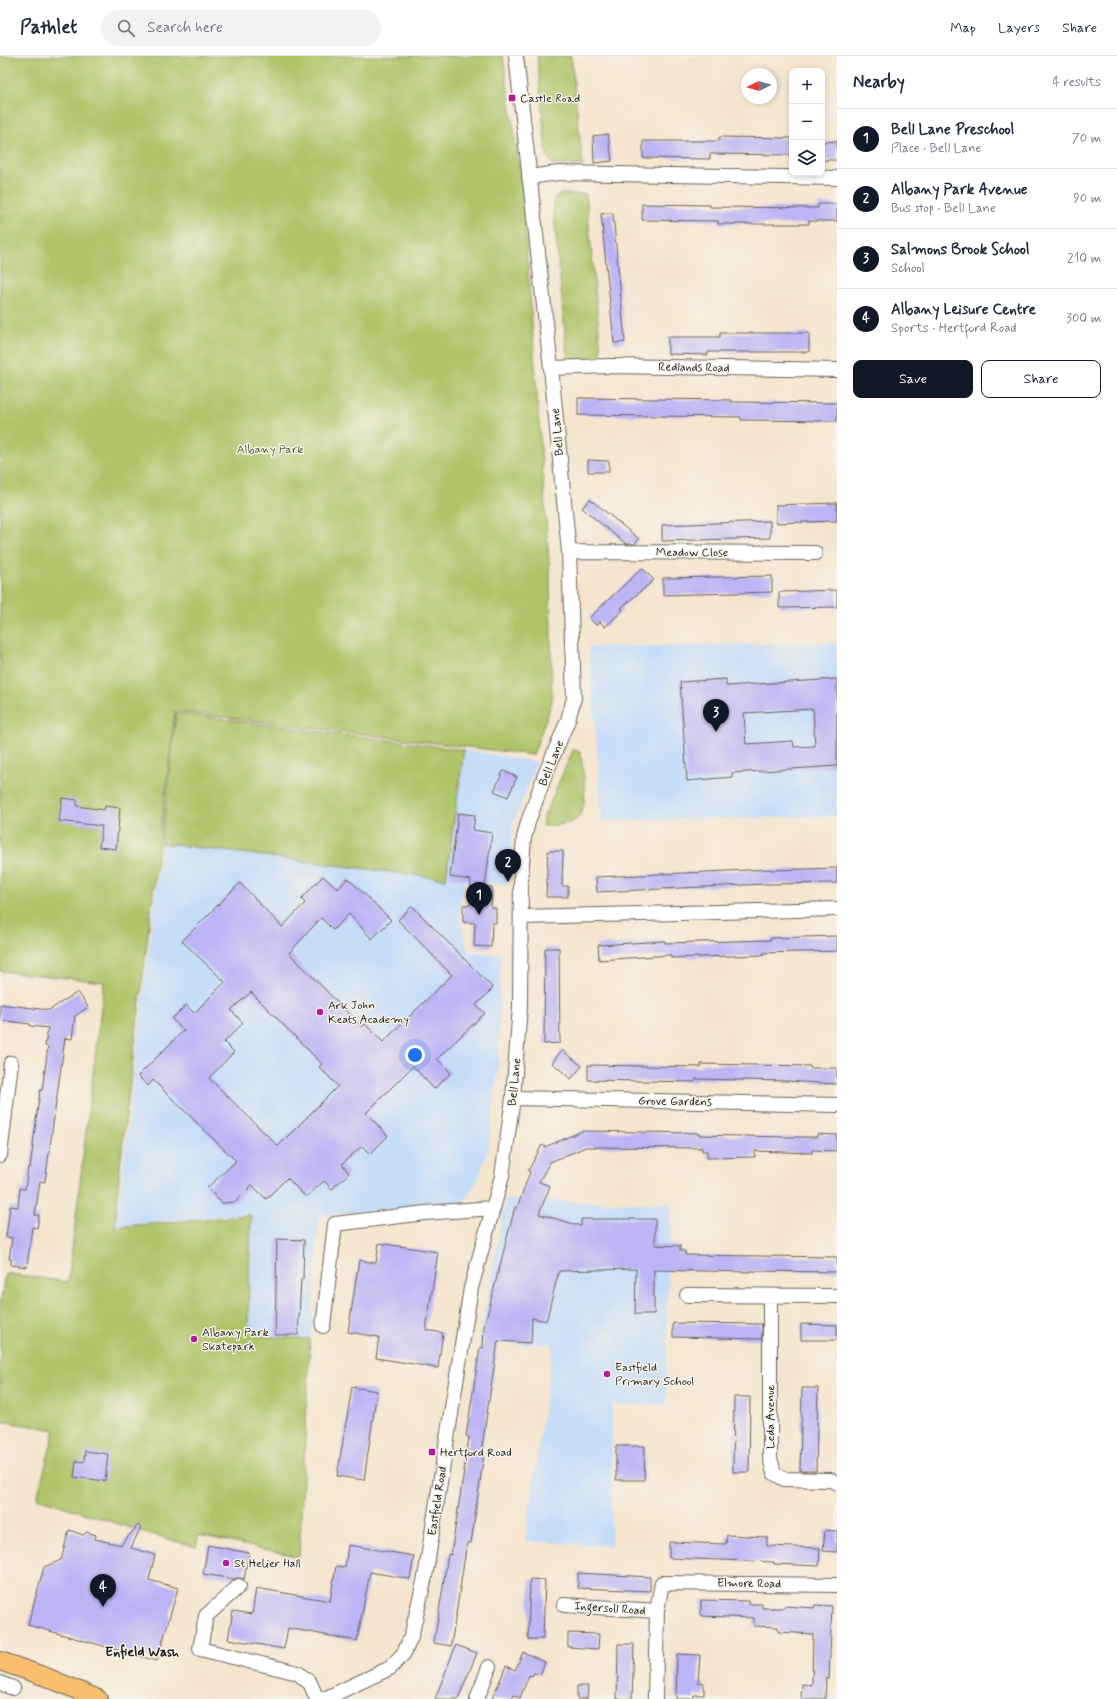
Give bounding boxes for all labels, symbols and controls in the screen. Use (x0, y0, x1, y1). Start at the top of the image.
search box (101, 10, 381, 46)
text: Pathlet (20, 15, 77, 40)
icon: search (115, 17, 137, 39)
text: Search here (147, 18, 223, 38)
text: Map (950, 19, 976, 37)
text: Layers (998, 19, 1040, 37)
text: Share (1062, 19, 1097, 37)
north arrow (741, 68, 777, 104)
map controls (789, 68, 825, 176)
button: + (789, 68, 825, 104)
text: Nearby (853, 71, 905, 93)
text: 4 results (1052, 74, 1101, 91)
place label: Castle Road (520, 91, 580, 107)
marker: Castle Road (507, 93, 517, 103)
button: − (789, 104, 825, 140)
text: Bell Lane Preschool (891, 120, 1014, 140)
text: 1 (863, 130, 869, 147)
text: 70 m (1072, 130, 1101, 147)
button: layers (789, 140, 825, 176)
text: Place · Bell Lane (891, 140, 981, 157)
text: Albany Park Avenue (891, 180, 1028, 200)
text: 2 (863, 190, 869, 207)
text: 90 m (1073, 190, 1101, 207)
text: Bus stop · Bell Lane (891, 200, 996, 217)
text: Salmons Brook School (891, 240, 1029, 260)
text: 3 (863, 250, 869, 267)
text: 210 m (1067, 250, 1101, 267)
text: School (891, 260, 925, 277)
text: Albany Leisure Centre (891, 300, 1036, 320)
text: 4 (862, 310, 870, 327)
text: 300 m (1066, 310, 1101, 327)
text: Sports · Hertford Road (891, 320, 1017, 337)
street label: Redlands Road (658, 359, 730, 377)
button: Save (853, 360, 973, 398)
button: Share (981, 360, 1101, 398)
street label: Bell Lane (548, 407, 568, 456)
park label: Albany Park (237, 442, 303, 458)
street label: Meadow Close (656, 545, 728, 561)
pin: 3 (703, 699, 729, 732)
street label: Bell Lane (536, 738, 568, 789)
pin: 2 (495, 849, 521, 882)
pin: 1 (466, 882, 492, 915)
place label: Ark John Keats Academy (328, 998, 409, 1028)
marker: Ark John Keats Academy (315, 1007, 325, 1017)
your location (405, 1045, 425, 1065)
street label: Bell Lane (505, 1058, 525, 1107)
street label: Grove Gardens (638, 1093, 712, 1111)
place label: Albany Park Skatepark (202, 1325, 269, 1355)
marker: Albany Park Skatepark (189, 1334, 199, 1344)
place label: Eastfield Primary School (615, 1360, 694, 1390)
marker: Eastfield Primary School (602, 1369, 612, 1379)
street label: Leda Avenue (763, 1385, 779, 1449)
place label: Hertford Road (440, 1445, 512, 1462)
marker: Hertford Road (427, 1447, 437, 1457)
street label: Eastfield Road (425, 1465, 451, 1537)
place label: St Helier Hall (234, 1556, 301, 1572)
marker: St Helier Hall (221, 1558, 231, 1568)
pin: 4 (90, 1574, 116, 1607)
street label: Elmore Road (717, 1575, 781, 1593)
street label: Ingersoll Road (574, 1599, 646, 1620)
district label: Enfield Wash (105, 1643, 179, 1661)

